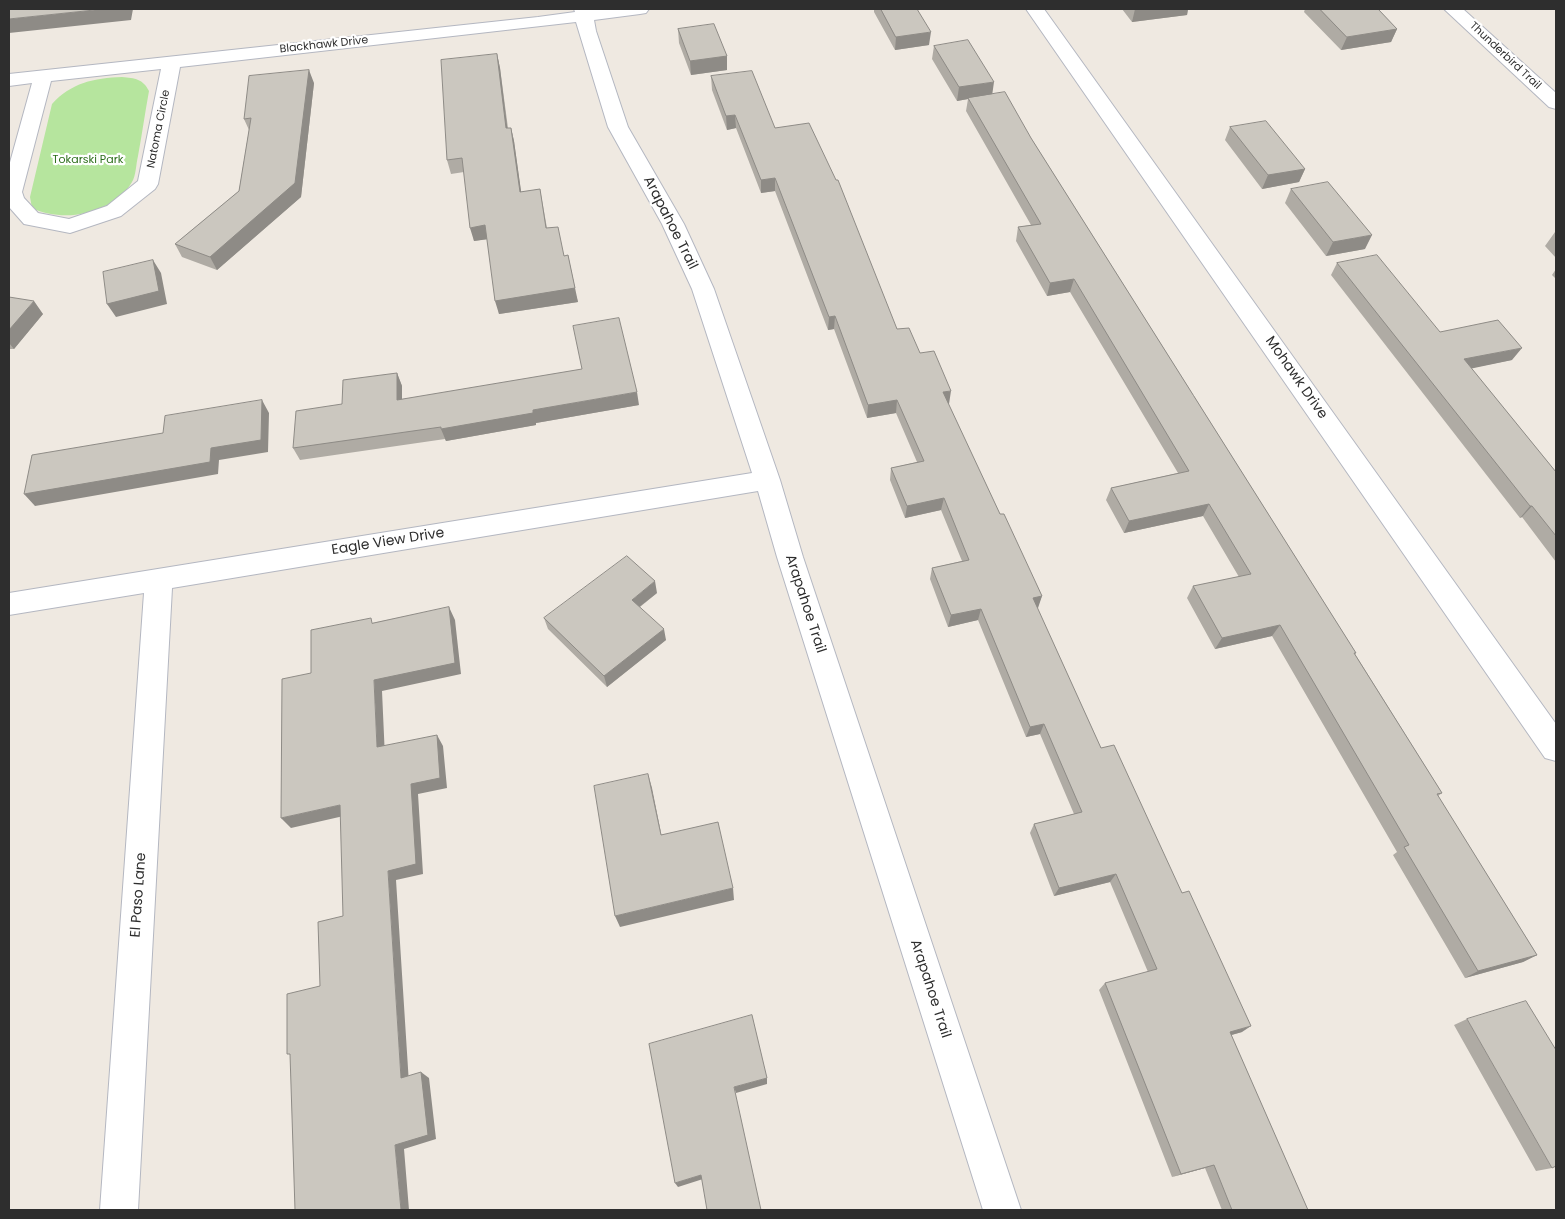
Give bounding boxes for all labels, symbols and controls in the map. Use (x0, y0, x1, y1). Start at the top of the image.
street label: Thunderbird Trail (1467, 19, 1543, 93)
street label: Blackhawk Drive (279, 34, 369, 56)
street label: Natoma Circle (145, 89, 173, 169)
park label: Tokarski Park (53, 153, 123, 167)
street label: Arapahoe Trail (639, 174, 701, 272)
street label: Mohawk Drive (1261, 333, 1331, 423)
street label: Eagle View Drive (330, 525, 446, 559)
street label: Arapahoe Trail (781, 553, 829, 655)
street label: El Paso Lane (128, 852, 150, 938)
street label: Arapahoe Trail (906, 938, 954, 1040)

